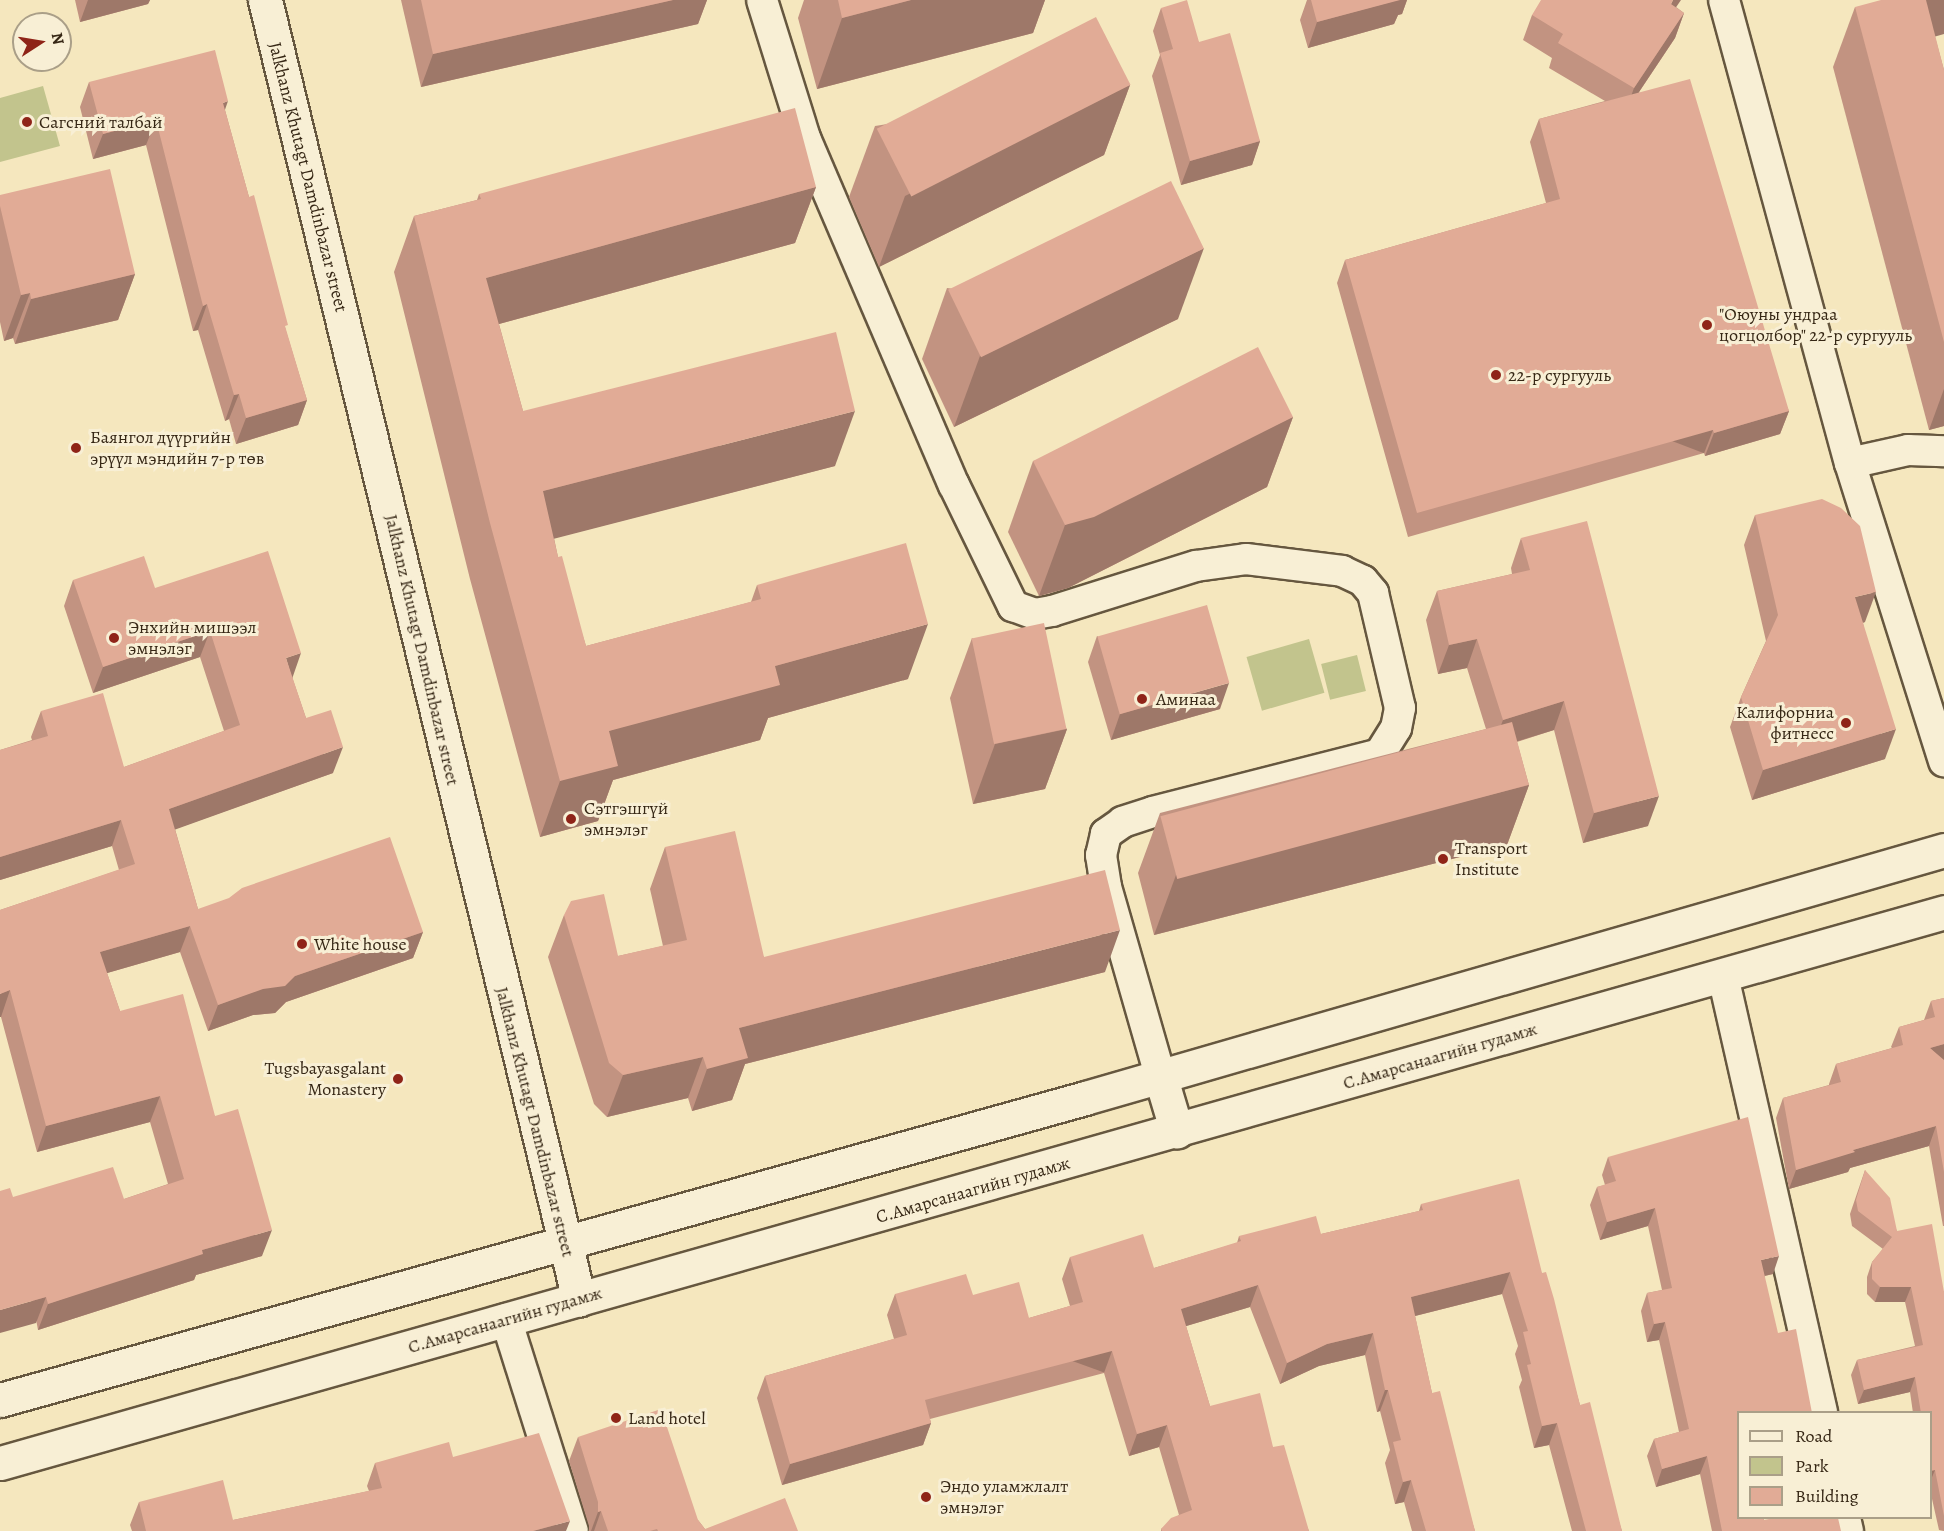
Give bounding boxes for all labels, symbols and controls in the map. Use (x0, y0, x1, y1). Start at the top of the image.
north arrow (12, 12, 72, 72)
text: N (46, 31, 70, 47)
street label: Jalkhanz Khutagt Damdinbazar street (264, 40, 352, 314)
place label: Сагсний талбай (39, 111, 163, 133)
marker: Сагсний талбай (20, 115, 34, 129)
place label: "Оюуны ундраа цогцолбор" 22-р сургууль (1719, 304, 1913, 346)
marker: "Оюуны ундраа цогцолбор" 22-р сургууль (1700, 318, 1714, 332)
place label: 22-р сургууль (1508, 364, 1611, 386)
marker: 22-р сургууль (1489, 368, 1503, 382)
place label: Баянгол дүүргийн эрүүл мэндийн 7-р төв (90, 427, 264, 470)
marker: Баянгол дүүргийн эрүүл мэндийн 7-р төв (67, 439, 85, 457)
street label: Jalkhanz Khutagt Damdinbazar street (380, 512, 464, 788)
place label: Энхийн мишээл эмнэлэг (128, 617, 256, 660)
marker: Энхийн мишээл эмнэлэг (105, 629, 123, 647)
place label: Аминаа (1156, 688, 1216, 710)
marker: Аминаа (1133, 690, 1151, 708)
place label: Калифорниа фитнесс (1736, 702, 1834, 744)
marker: Калифорниа фитнесс (1839, 716, 1853, 730)
place label: Сэтгэшгүй эмнэлэг (584, 798, 668, 840)
marker: Сэтгэшгүй эмнэлэг (562, 810, 580, 828)
place label: Transport Institute (1455, 838, 1528, 880)
marker: Transport Institute (1436, 852, 1450, 866)
place label: White house (314, 933, 406, 955)
marker: White house (295, 937, 309, 951)
street label: Jalkhanz Khutagt Damdinbazar street (491, 985, 579, 1259)
street label: С.Амарсанаагийн гудамж (1341, 1018, 1539, 1094)
place label: Tugsbayasgalant Monastery (264, 1058, 386, 1100)
marker: Tugsbayasgalant Monastery (391, 1072, 405, 1086)
street label: С.Амарсанаагийн гудамж (874, 1152, 1072, 1228)
street label: С.Амарсанаагийн гудамж (406, 1282, 604, 1358)
place label: Land hotel (628, 1407, 706, 1429)
marker: Land hotel (609, 1411, 623, 1425)
legend (1737, 1411, 1932, 1519)
text: Road (1795, 1424, 1832, 1448)
text: Park (1795, 1454, 1829, 1478)
place label: Эндо уламжлалт эмнэлэг (940, 1476, 1068, 1518)
text: Building (1795, 1484, 1859, 1508)
marker: Эндо уламжлалт эмнэлэг (917, 1488, 935, 1506)

